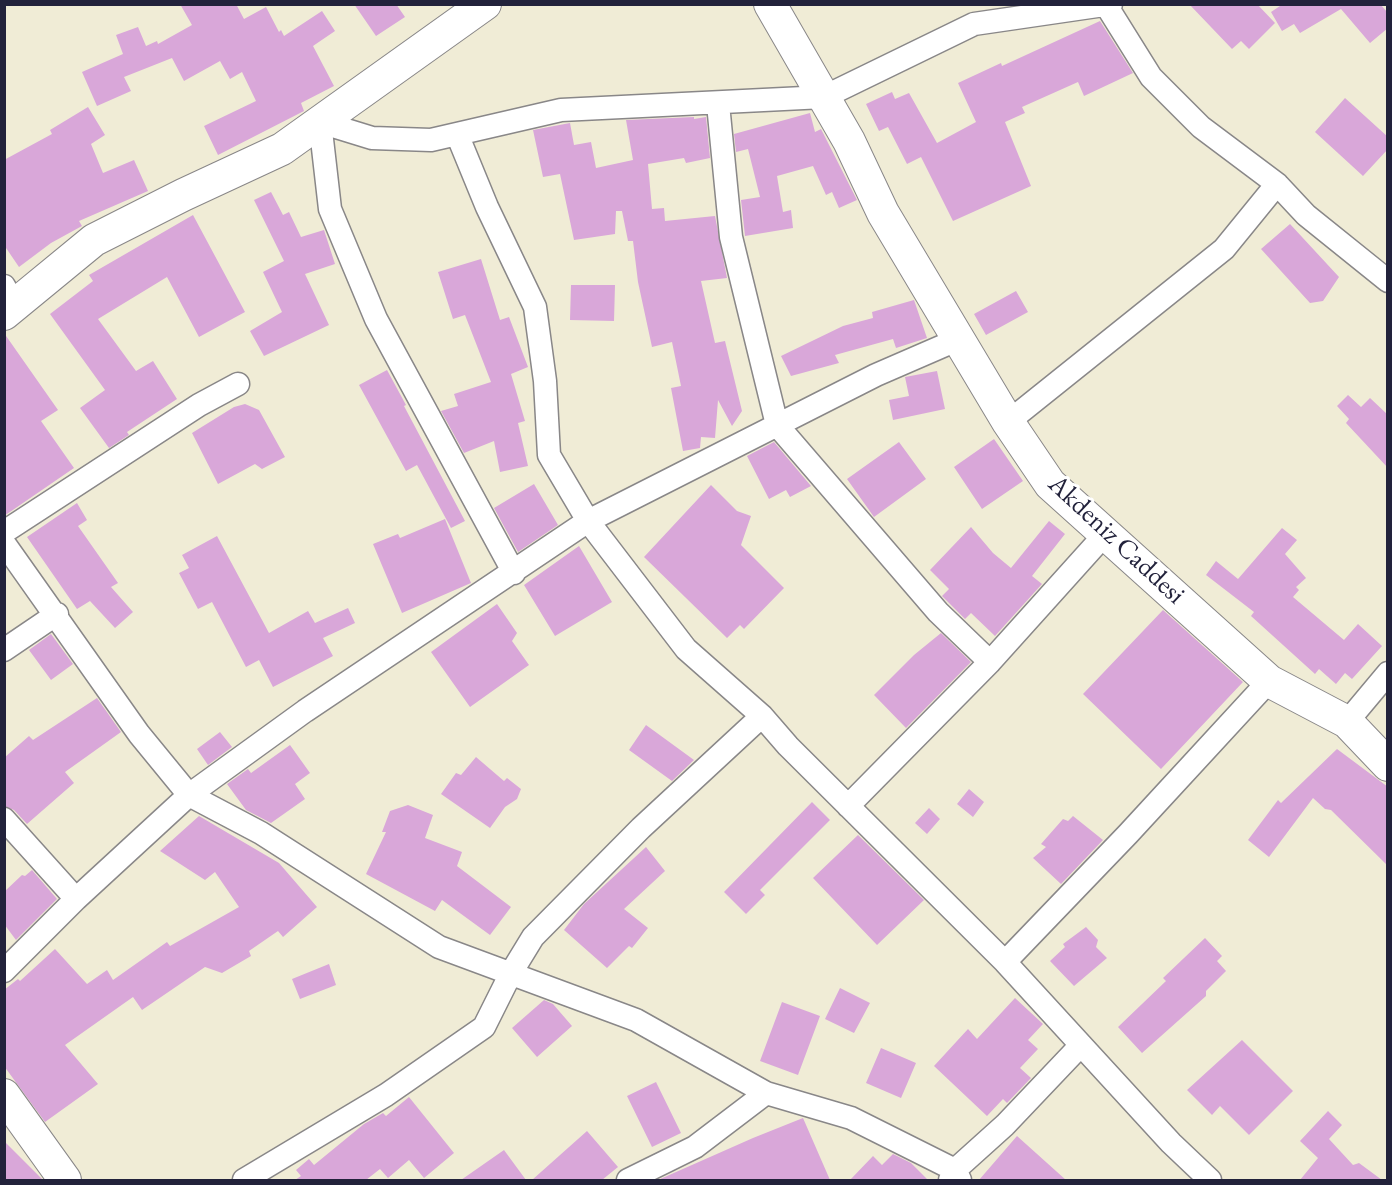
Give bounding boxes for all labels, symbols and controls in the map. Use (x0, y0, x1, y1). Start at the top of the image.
street label: Akdeniz Caddesi (1041, 468, 1191, 612)

